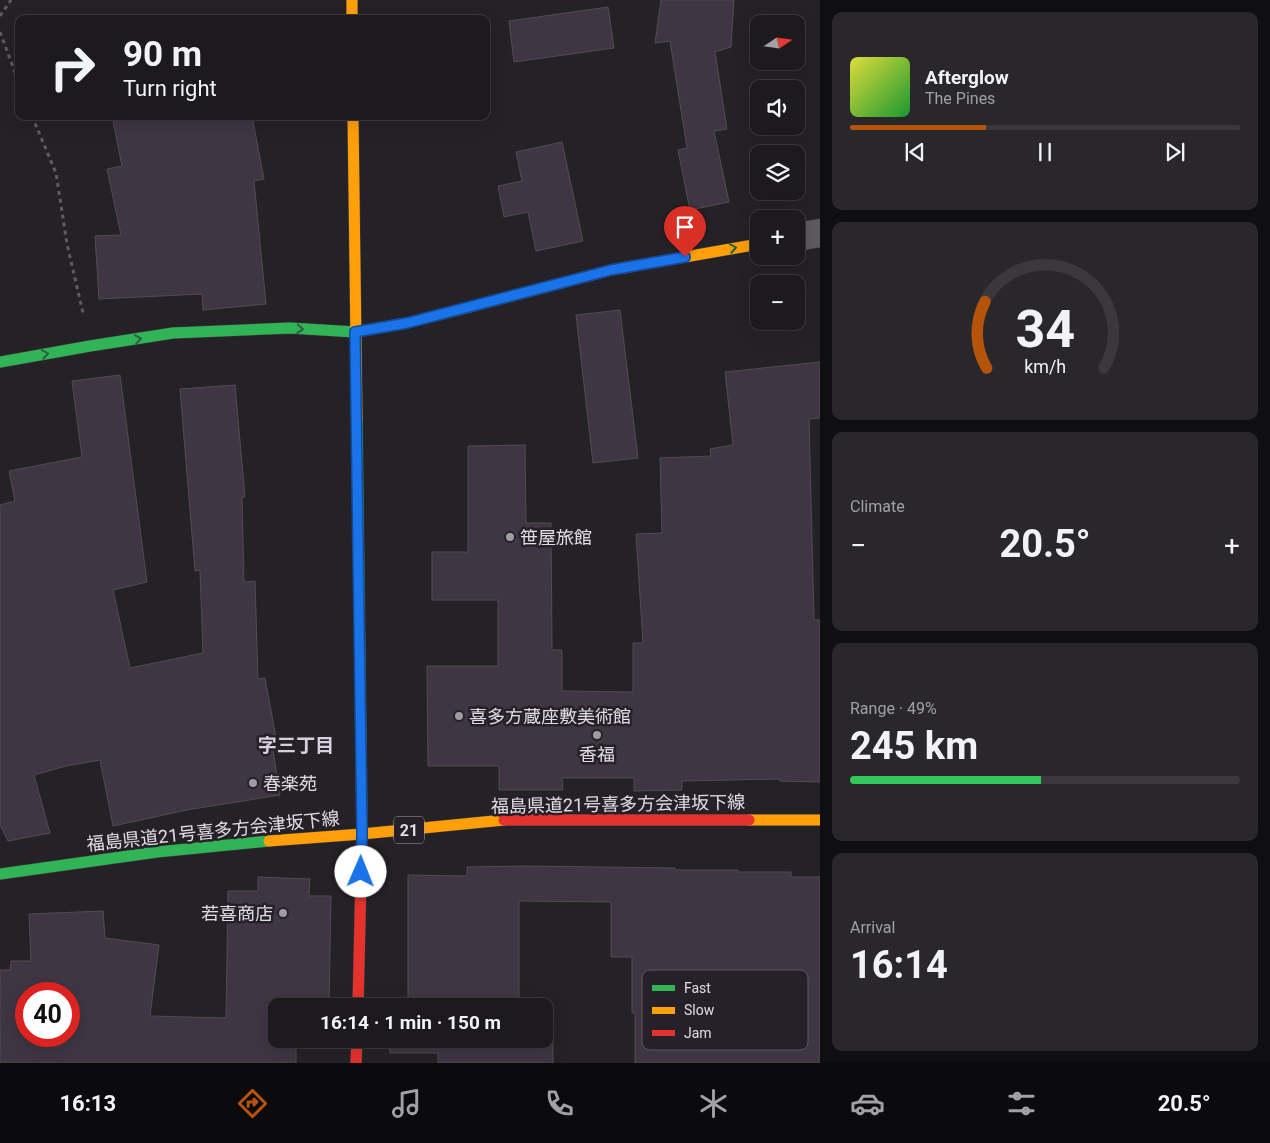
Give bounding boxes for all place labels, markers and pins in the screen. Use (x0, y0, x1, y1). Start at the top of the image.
pin (664, 206, 706, 257)
place label: 笹屋旅館 (520, 527, 592, 548)
marker: 笹屋旅館 (504, 531, 516, 543)
place label: 喜多方蔵座敷美術館 (469, 706, 631, 727)
marker: 喜多方蔵座敷美術館 (453, 710, 465, 722)
marker: 香福 (591, 729, 603, 741)
place label: 香福 (579, 744, 615, 765)
place label: 春楽苑 (263, 773, 317, 794)
marker: 春楽苑 (247, 777, 259, 789)
place label: 若喜商店 (201, 903, 273, 924)
marker: 若喜商店 (277, 907, 289, 919)

